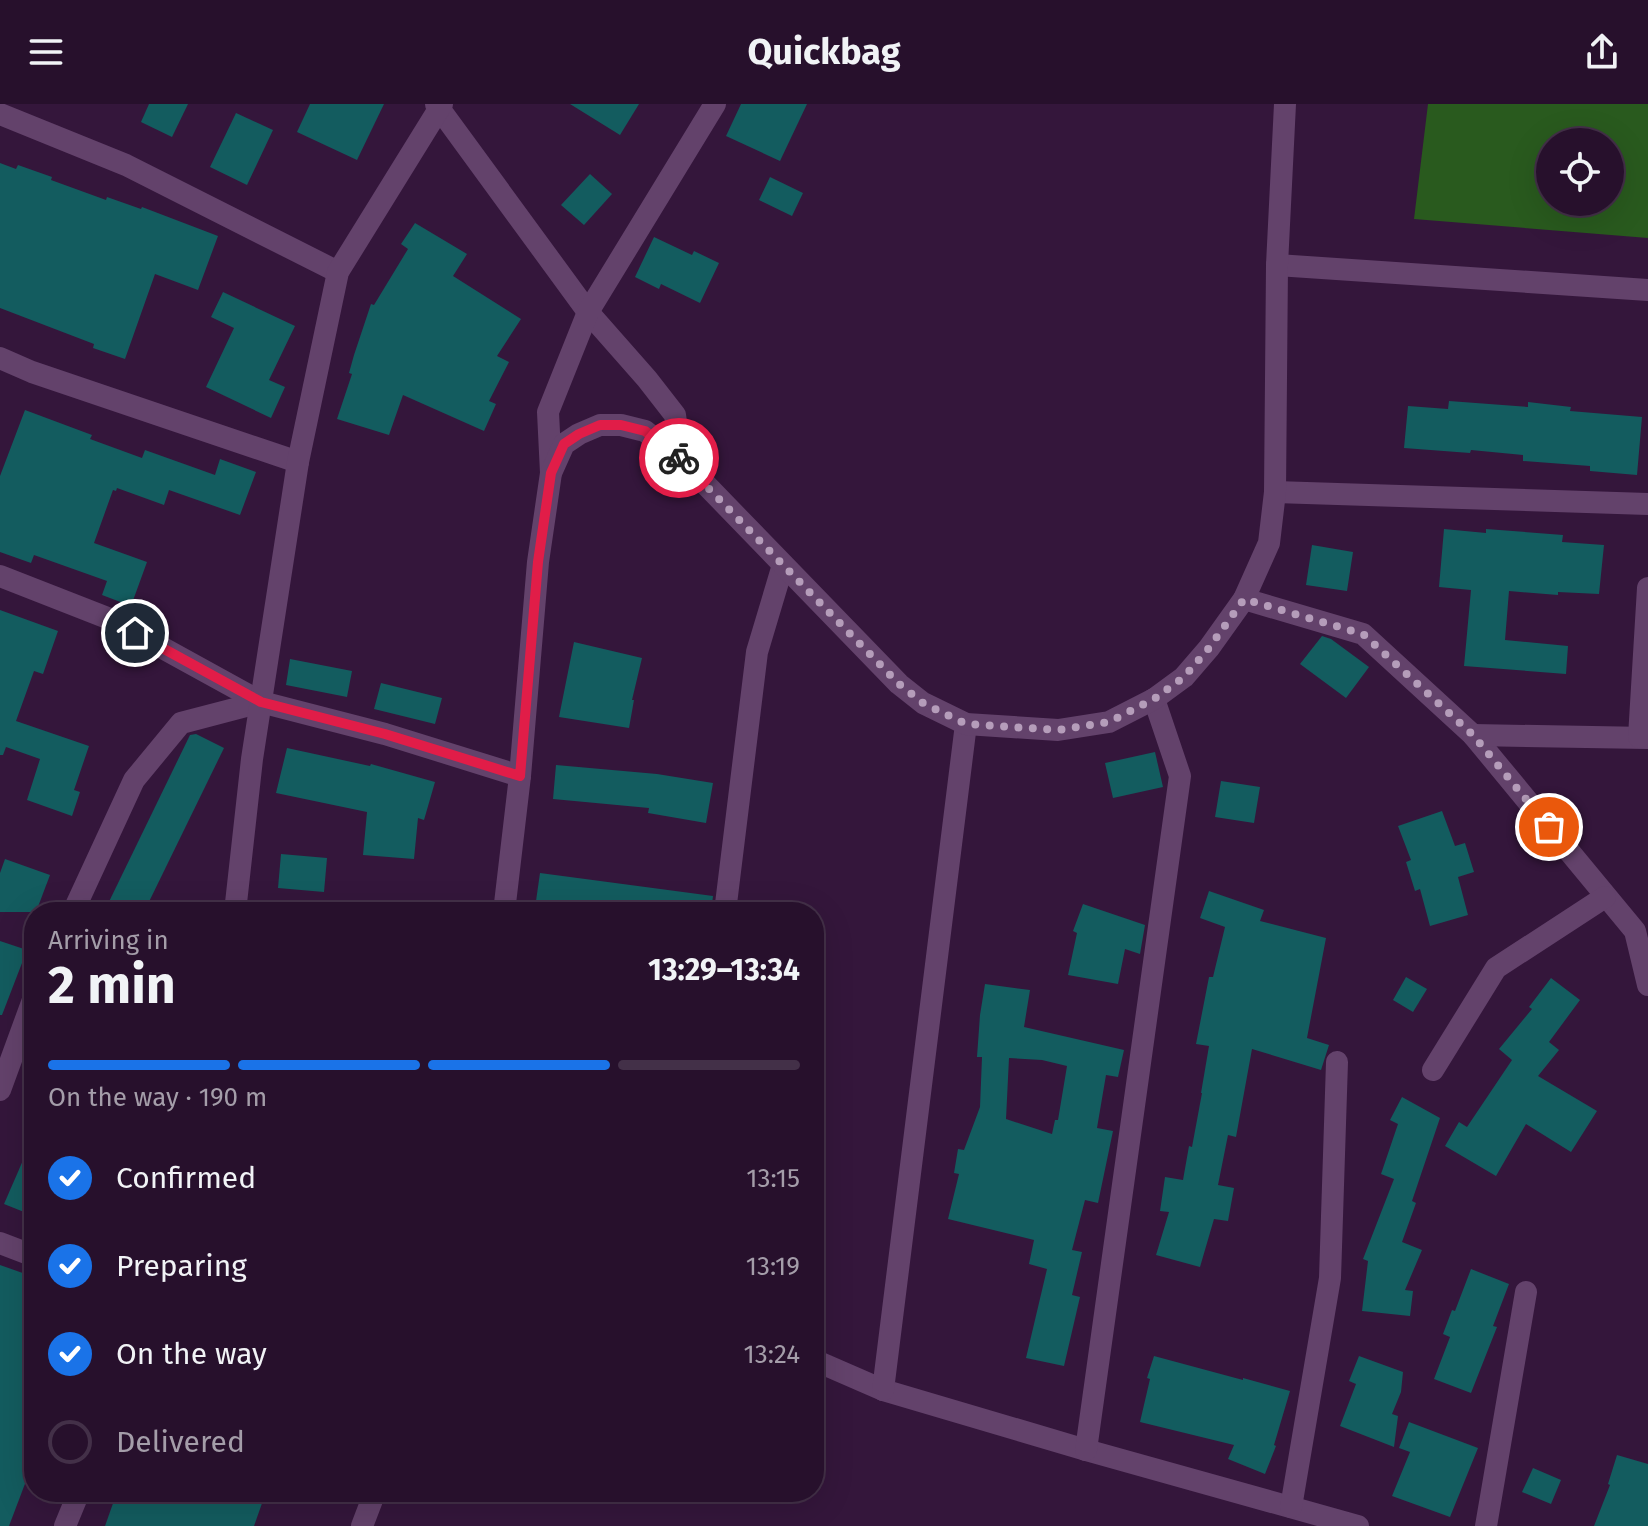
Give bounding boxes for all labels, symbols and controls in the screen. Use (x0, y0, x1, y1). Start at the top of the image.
icon: menu (24, 30, 68, 74)
text: Quickbag (747, 30, 901, 74)
icon: share (1580, 30, 1624, 74)
map controls (1536, 128, 1624, 216)
button: locate (1536, 128, 1624, 216)
courier (639, 418, 719, 498)
icon: bike (657, 436, 701, 480)
pin (101, 599, 169, 667)
icon: home (113, 611, 157, 655)
pin (1515, 793, 1583, 861)
icon: bag (1527, 805, 1571, 849)
text: Arriving in (48, 925, 169, 956)
text: 13:29–13:34 (648, 952, 800, 988)
text: 2 min (48, 954, 176, 1017)
text: On the way · 190 m (48, 1082, 267, 1113)
icon: check (48, 1156, 92, 1200)
text: Confirmed (116, 1160, 256, 1196)
text: 13:15 (746, 1163, 800, 1194)
icon: check (48, 1244, 92, 1288)
text: Preparing (116, 1248, 247, 1284)
text: 13:19 (746, 1251, 800, 1282)
icon: check (48, 1332, 92, 1376)
text: On the way (116, 1336, 267, 1372)
text: 13:24 (744, 1339, 800, 1370)
text: Delivered (116, 1424, 245, 1460)

